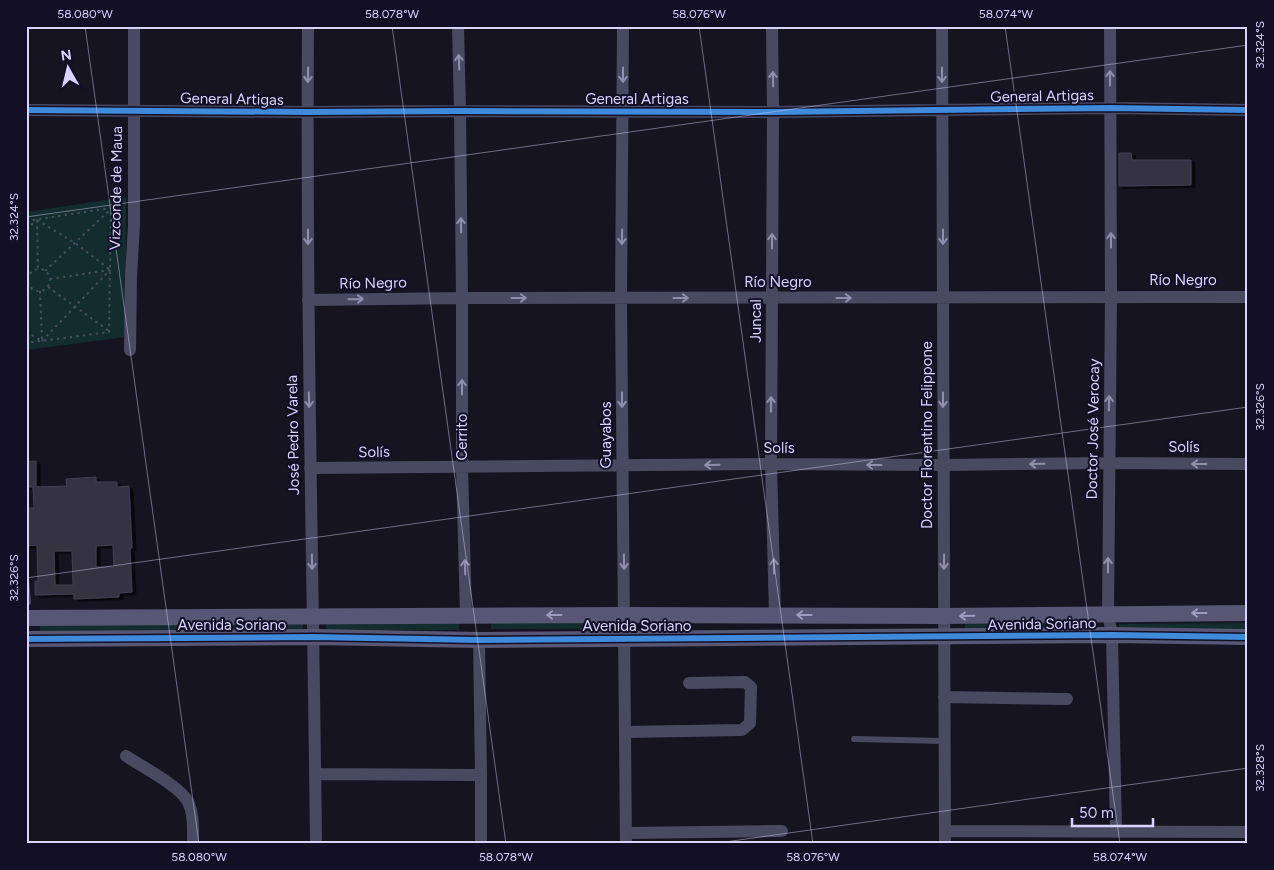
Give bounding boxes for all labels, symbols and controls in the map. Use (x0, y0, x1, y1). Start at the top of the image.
text: 58.080°W (57, 7, 113, 21)
text: 58.078°W (365, 7, 420, 21)
text: 58.076°W (672, 7, 726, 21)
text: 58.074°W (979, 7, 1034, 21)
text: 32.324°S (1253, 21, 1267, 69)
north arrow (42, 42, 92, 92)
text: N (60, 46, 73, 65)
one-way arrow (454, 54, 463, 70)
one-way arrow (303, 66, 313, 83)
one-way arrow (618, 66, 628, 83)
one-way arrow (937, 66, 947, 83)
one-way arrow (1106, 70, 1115, 86)
one-way arrow (768, 71, 778, 87)
street label: General Artigas (990, 86, 1094, 106)
street label: General Artigas (180, 89, 284, 109)
street label: General Artigas (585, 90, 689, 108)
street label: Vizconde de Maua (106, 126, 126, 250)
text: 32.324°S (7, 193, 21, 241)
one-way arrow (456, 217, 466, 233)
one-way arrow (303, 229, 313, 245)
one-way arrow (617, 229, 627, 245)
one-way arrow (938, 229, 948, 245)
one-way arrow (1106, 232, 1116, 248)
one-way arrow (767, 233, 777, 250)
street label: Río Negro (1149, 271, 1217, 289)
street label: Río Negro (339, 273, 407, 293)
street label: Río Negro (744, 273, 812, 291)
one-way arrow (510, 293, 527, 303)
one-way arrow (673, 293, 689, 303)
one-way arrow (836, 293, 852, 303)
one-way arrow (348, 294, 364, 304)
street label: Juncal (747, 299, 765, 343)
street label: Doctor Florentino Felippone (918, 341, 936, 529)
street label: Doctor José Verocay (1083, 358, 1103, 500)
street label: José Pedro Varela (283, 375, 303, 495)
one-way arrow (457, 379, 467, 396)
text: 32.326°S (1253, 383, 1267, 431)
one-way arrow (304, 392, 314, 408)
one-way arrow (617, 392, 627, 408)
one-way arrow (938, 392, 948, 408)
one-way arrow (1104, 395, 1114, 411)
one-way arrow (766, 396, 776, 412)
street label: Guayabos (597, 401, 615, 469)
street label: Cerrito (453, 413, 471, 460)
street label: Solís (1168, 438, 1200, 456)
street label: Solís (763, 439, 795, 457)
street label: Solís (358, 443, 390, 461)
one-way arrow (1029, 459, 1045, 469)
one-way arrow (1191, 459, 1208, 469)
one-way arrow (704, 460, 720, 470)
one-way arrow (866, 460, 882, 470)
text: 32.326°S (7, 554, 21, 602)
one-way arrow (307, 554, 317, 570)
one-way arrow (619, 554, 629, 570)
one-way arrow (939, 554, 949, 570)
one-way arrow (1103, 557, 1113, 574)
one-way arrow (769, 558, 778, 574)
one-way arrow (460, 559, 470, 576)
one-way arrow (1191, 608, 1208, 618)
one-way arrow (796, 610, 812, 620)
one-way arrow (546, 611, 562, 620)
one-way arrow (959, 611, 975, 621)
street label: Avenida Soriano (987, 614, 1097, 634)
street label: Avenida Soriano (178, 616, 287, 634)
street label: Avenida Soriano (583, 617, 692, 635)
text: 32.328°S (1253, 744, 1267, 792)
scale bar (1072, 795, 1153, 827)
text: 50 m (1079, 804, 1114, 822)
text: 58.080°W (171, 850, 227, 864)
text: 58.078°W (479, 850, 534, 864)
text: 58.076°W (786, 850, 840, 864)
text: 58.074°W (1093, 850, 1148, 864)

